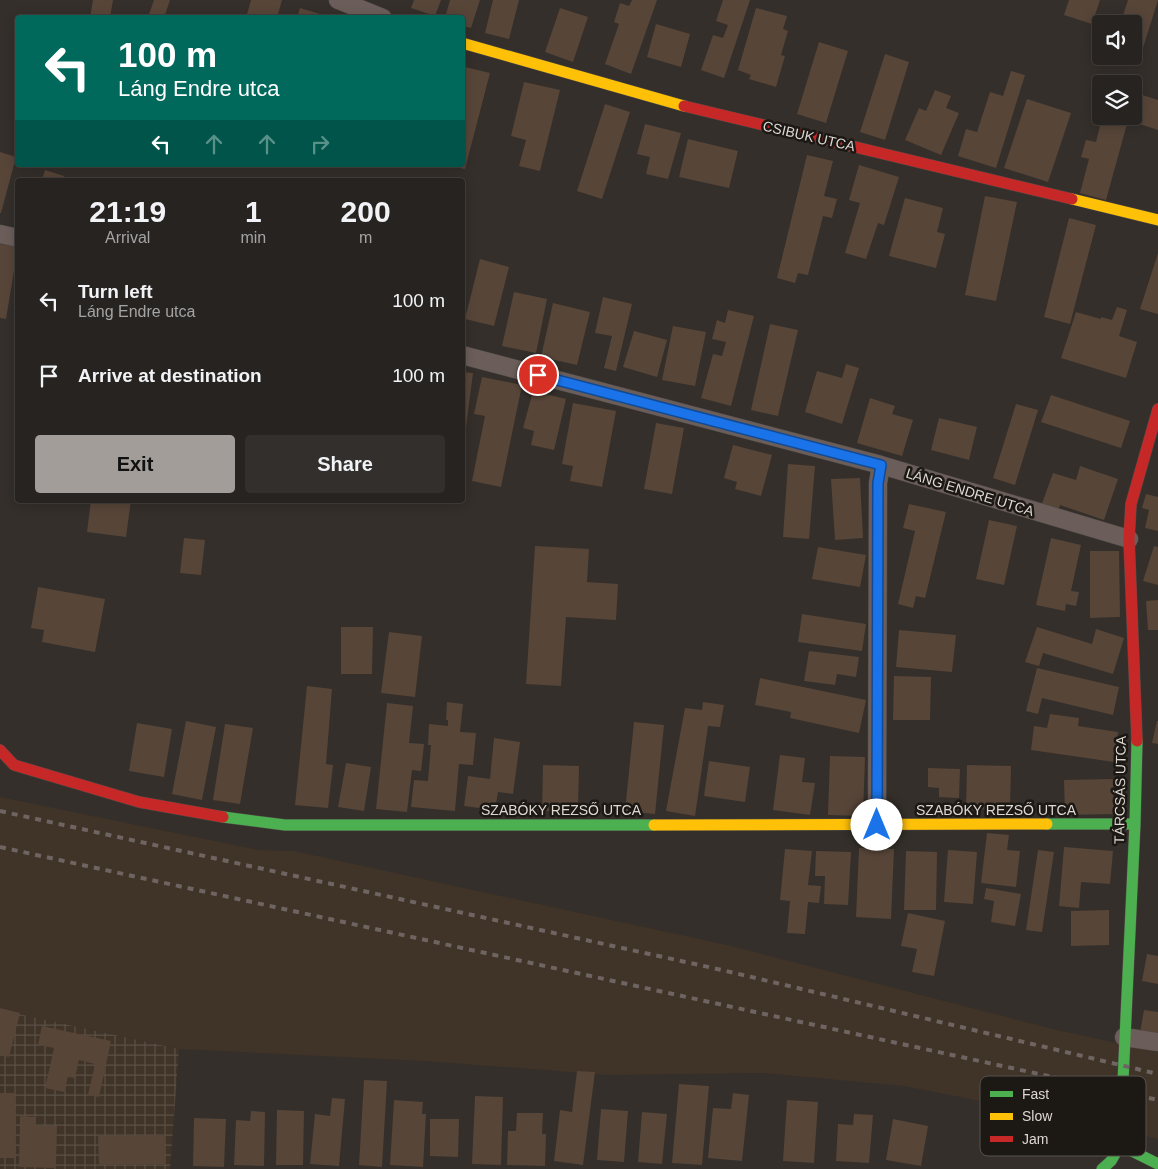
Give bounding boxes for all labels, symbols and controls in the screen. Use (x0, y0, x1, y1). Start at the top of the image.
map controls (1092, 15, 1142, 125)
button: sound (1092, 15, 1142, 65)
icon: left (35, 35, 100, 100)
text: 100 m (118, 35, 217, 74)
button: layers (1092, 75, 1142, 125)
text: Láng Endre utca (118, 76, 279, 101)
street label: CSIBUK UTCA (761, 118, 857, 155)
icon: left (147, 130, 175, 158)
icon: ahead (200, 130, 228, 158)
icon: ahead (253, 130, 281, 158)
icon: right (306, 130, 334, 158)
text: 21:19 (89, 195, 166, 228)
text: 1 (245, 195, 262, 228)
text: 200 (341, 195, 391, 228)
text: Arrival (105, 229, 150, 246)
text: min (240, 229, 266, 246)
text: m (359, 229, 372, 246)
text: Turn left (78, 281, 153, 302)
icon: left (35, 287, 63, 315)
text: 100 m (392, 290, 445, 311)
text: Láng Endre utca (78, 303, 195, 320)
pin (517, 354, 559, 396)
icon: arrive (524, 361, 552, 389)
icon: arrive (35, 362, 63, 390)
text: Arrive at destination (78, 365, 262, 386)
text: 100 m (392, 365, 445, 386)
button: Exit (35, 435, 235, 493)
button: Share (245, 435, 445, 493)
street label: LÁNG ENDRE UTCA (904, 465, 1037, 519)
street label: TÁRCSÁS UTCA (1111, 735, 1129, 844)
position arrow (850, 798, 902, 850)
street label: SZABÓKY REZSŐ UTCA (481, 802, 642, 818)
street label: SZABÓKY REZSŐ UTCA (916, 802, 1077, 818)
legend (980, 1076, 1146, 1156)
text: Fast (1022, 1086, 1049, 1102)
text: Slow (1022, 1108, 1053, 1124)
text: Jam (1022, 1131, 1048, 1147)

